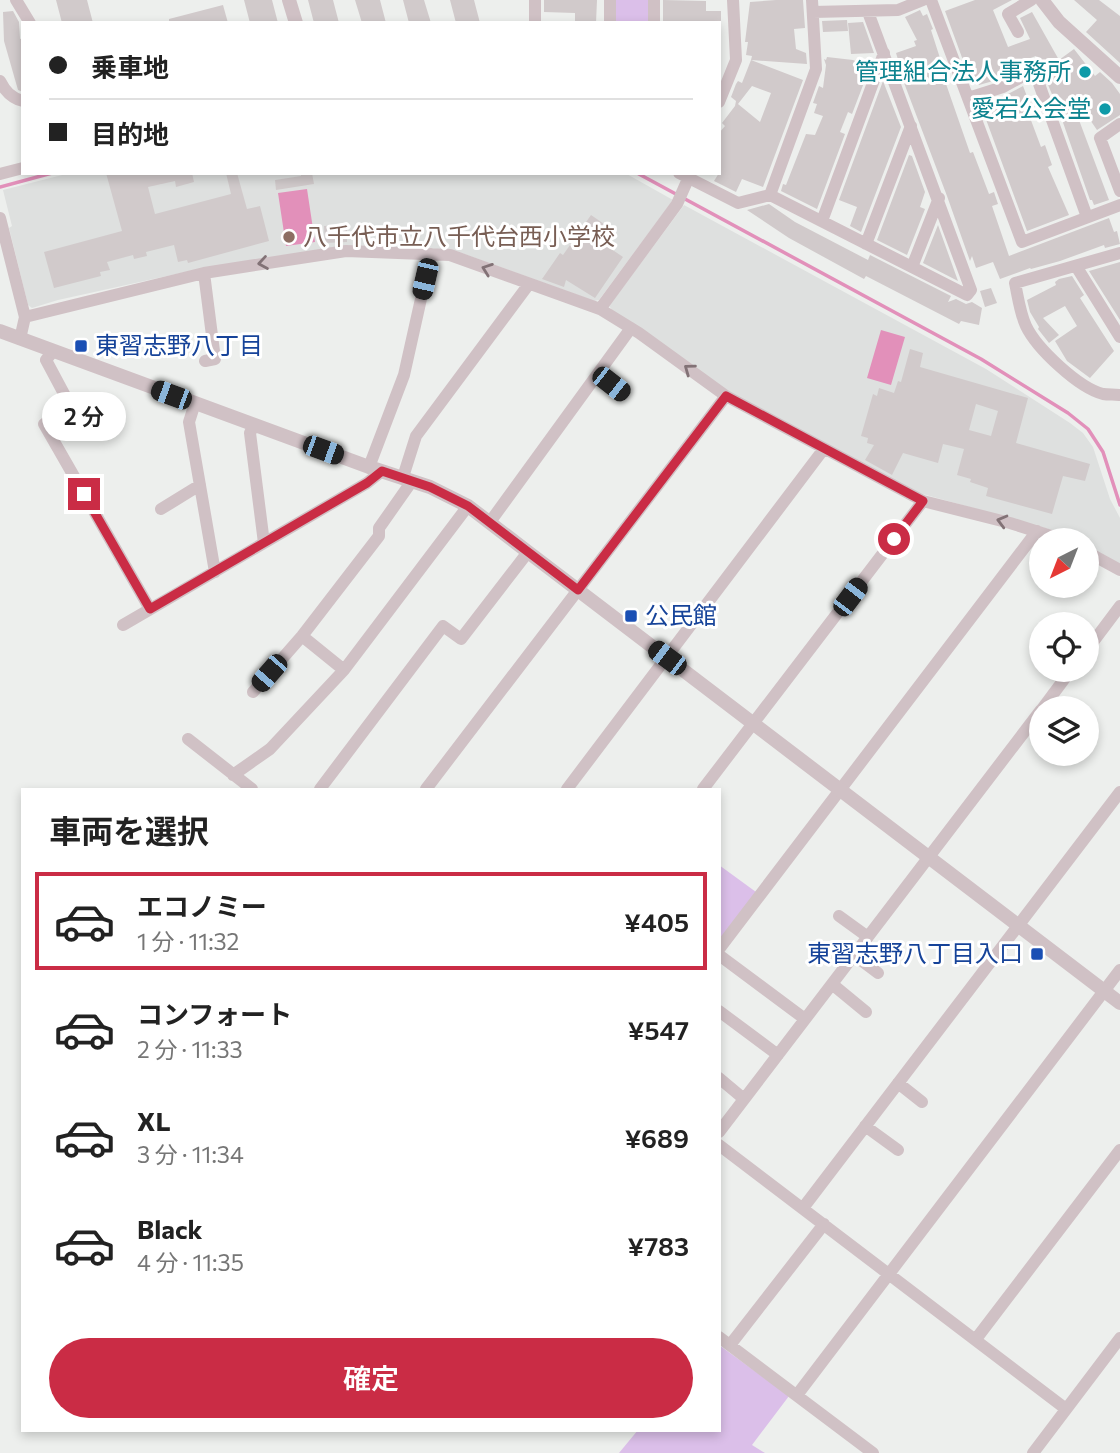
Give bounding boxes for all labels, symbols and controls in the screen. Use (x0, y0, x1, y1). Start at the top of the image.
text: 乗車地 (91, 51, 169, 82)
place label: 管理組合法人事務所 (855, 56, 1071, 85)
marker: 管理組合法人事務所 (1077, 64, 1093, 80)
place label: 愛宕公会堂 (971, 93, 1091, 122)
marker: 愛宕公会堂 (1097, 101, 1113, 117)
text: 目的地 (91, 118, 169, 149)
place label: 八千代市立八千代台西小学校 (303, 221, 615, 250)
marker: 八千代市立八千代台西小学校 (281, 229, 297, 245)
one-way arrow (257, 256, 269, 271)
car (411, 256, 440, 302)
one-way arrow (482, 263, 494, 277)
place label: 東習志野八丁目 (95, 330, 263, 359)
marker: 東習志野八丁目 (73, 338, 89, 354)
car (588, 363, 635, 405)
one-way arrow (684, 365, 697, 377)
car (148, 378, 195, 412)
callout: 2 分 (42, 392, 126, 442)
text: 2 分 (64, 402, 104, 430)
car (300, 433, 347, 467)
route end (68, 478, 100, 510)
one-way arrow (996, 514, 1008, 529)
route start (878, 523, 910, 555)
north arrow (1029, 528, 1099, 598)
map controls (1029, 528, 1099, 766)
car (829, 574, 872, 620)
place label: 公民館 (645, 600, 717, 629)
marker: 公民館 (623, 608, 639, 624)
button: locate (1029, 612, 1099, 682)
car (644, 637, 691, 679)
car (248, 650, 291, 696)
button: layers (1029, 696, 1099, 766)
text: 車両を選択 (49, 810, 209, 850)
icon: car (53, 890, 116, 953)
text: エコノミー (137, 890, 267, 921)
text: ¥405 (624, 906, 689, 937)
text: 1 分 · 11:32 (137, 927, 239, 955)
place label: 東習志野八丁目入口 (807, 938, 1023, 967)
marker: 東習志野八丁目入口 (1029, 946, 1045, 962)
icon: car (53, 998, 116, 1061)
text: コンフォート (137, 998, 292, 1029)
text: ¥547 (628, 1014, 689, 1045)
text: 2 分 · 11:33 (137, 1035, 243, 1063)
text: XL (137, 1105, 171, 1136)
icon: car (53, 1106, 116, 1169)
text: ¥689 (625, 1122, 689, 1153)
text: 3 分 · 11:34 (137, 1140, 244, 1168)
text: Black (137, 1213, 203, 1244)
icon: car (53, 1214, 116, 1277)
text: ¥783 (627, 1230, 689, 1261)
text: 4 分 · 11:35 (137, 1248, 244, 1276)
button: 確定 (49, 1338, 693, 1418)

